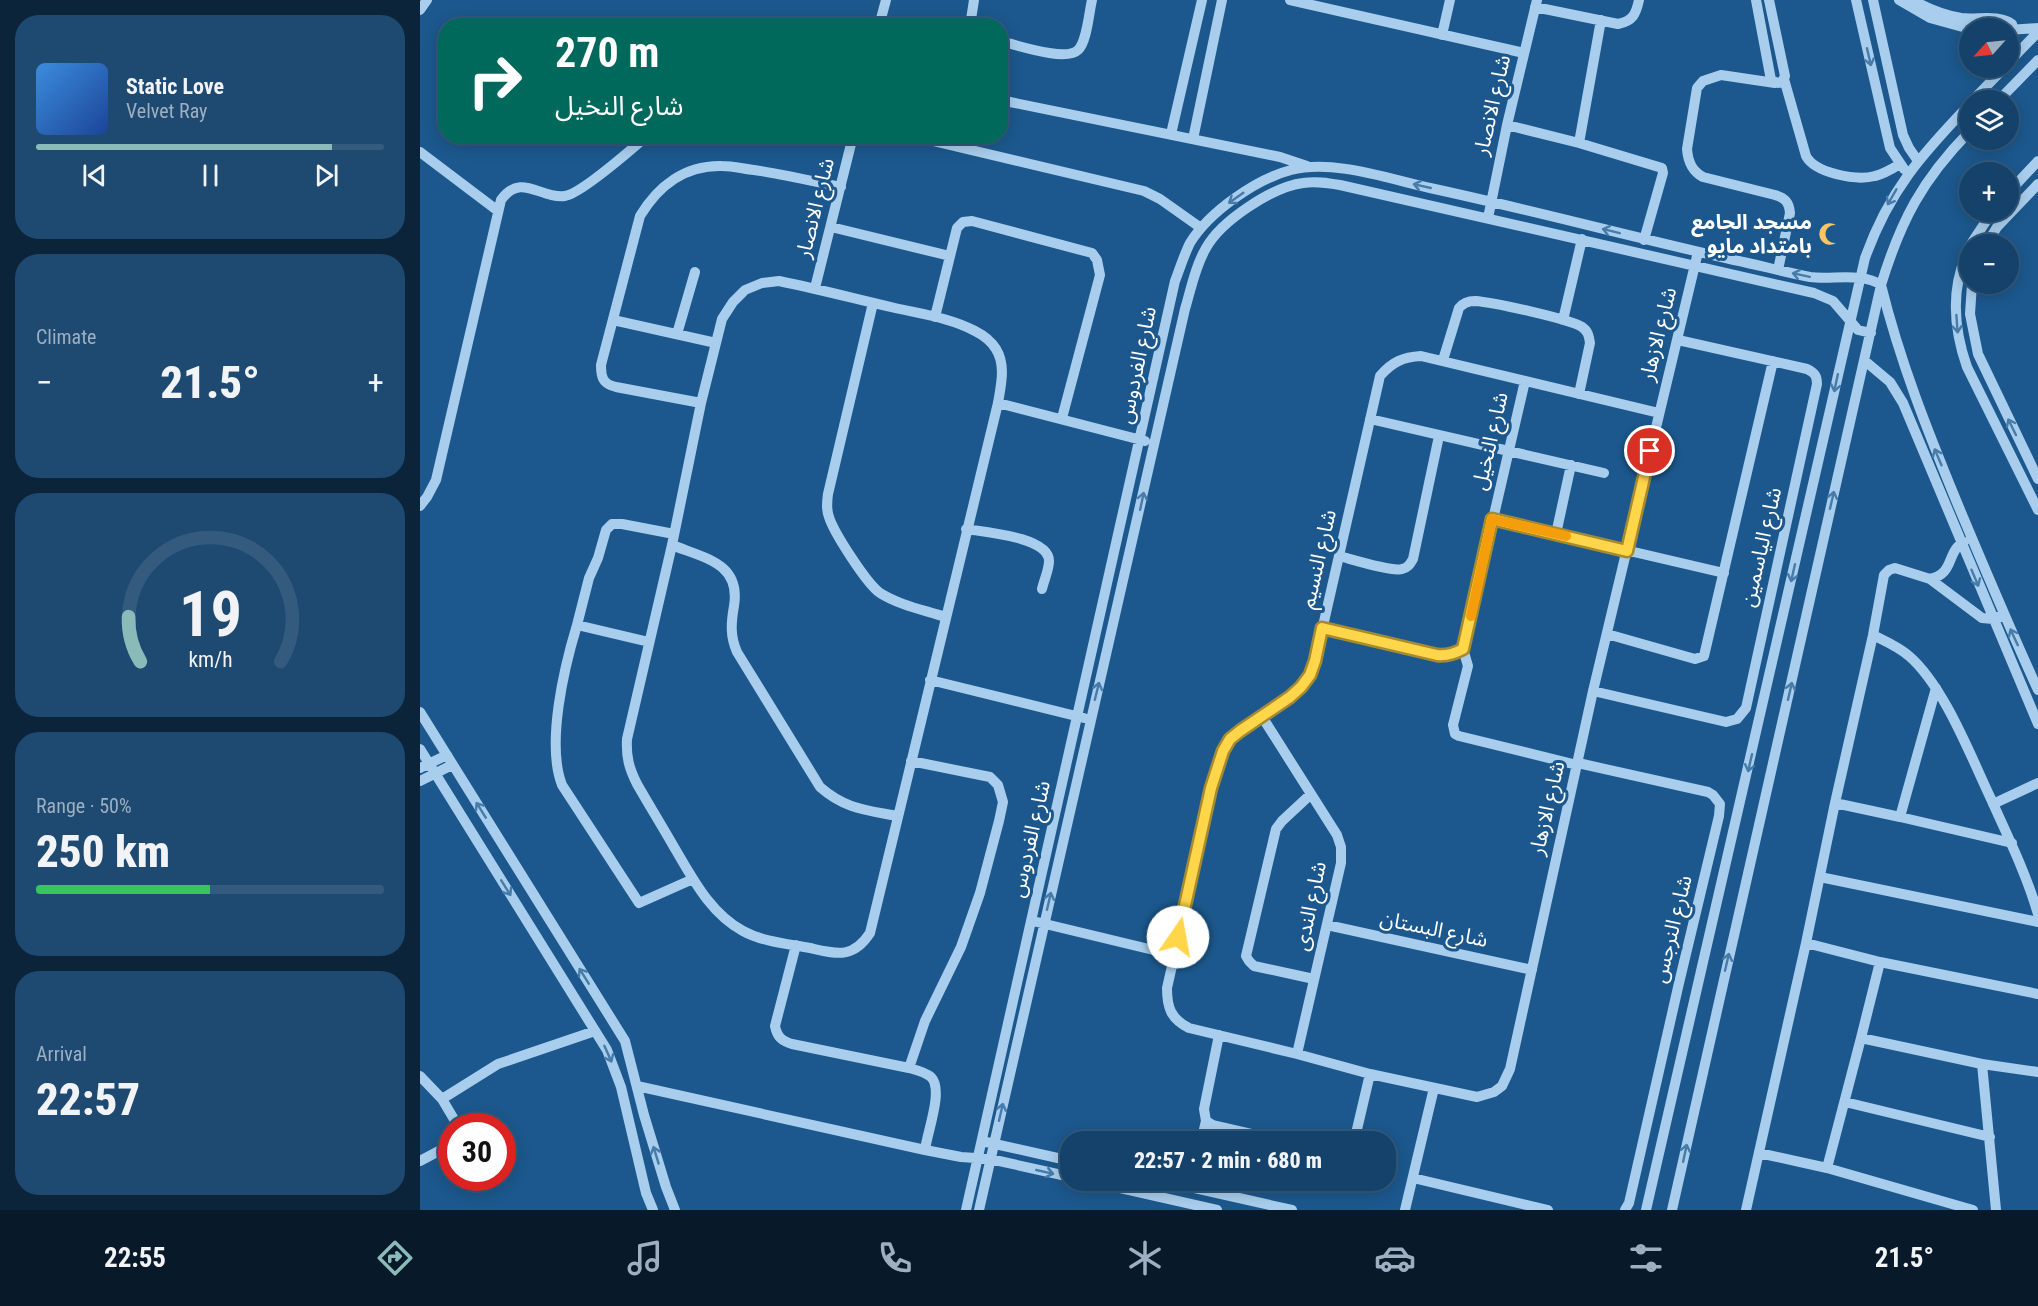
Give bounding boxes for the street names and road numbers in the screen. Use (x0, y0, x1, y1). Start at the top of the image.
street label: شارع الانصار (1469, 52, 1518, 159)
street label: شارع الانصار (791, 155, 842, 262)
street label: شارع الازهار (1635, 285, 1684, 385)
street label: شارع الفردوس (1113, 304, 1164, 426)
street label: شارع النخيل (1467, 390, 1516, 493)
street label: شارع الياسمين (1736, 485, 1789, 610)
street label: شارع النسيم (1295, 507, 1344, 612)
street label: شارع الازهار (1524, 759, 1572, 859)
street label: شارع الفردوس (1005, 778, 1058, 900)
street label: شارع الندى (1289, 859, 1334, 953)
street label: شارع النرجس (1647, 873, 1700, 986)
street label: شارع البستان (1377, 906, 1490, 955)

